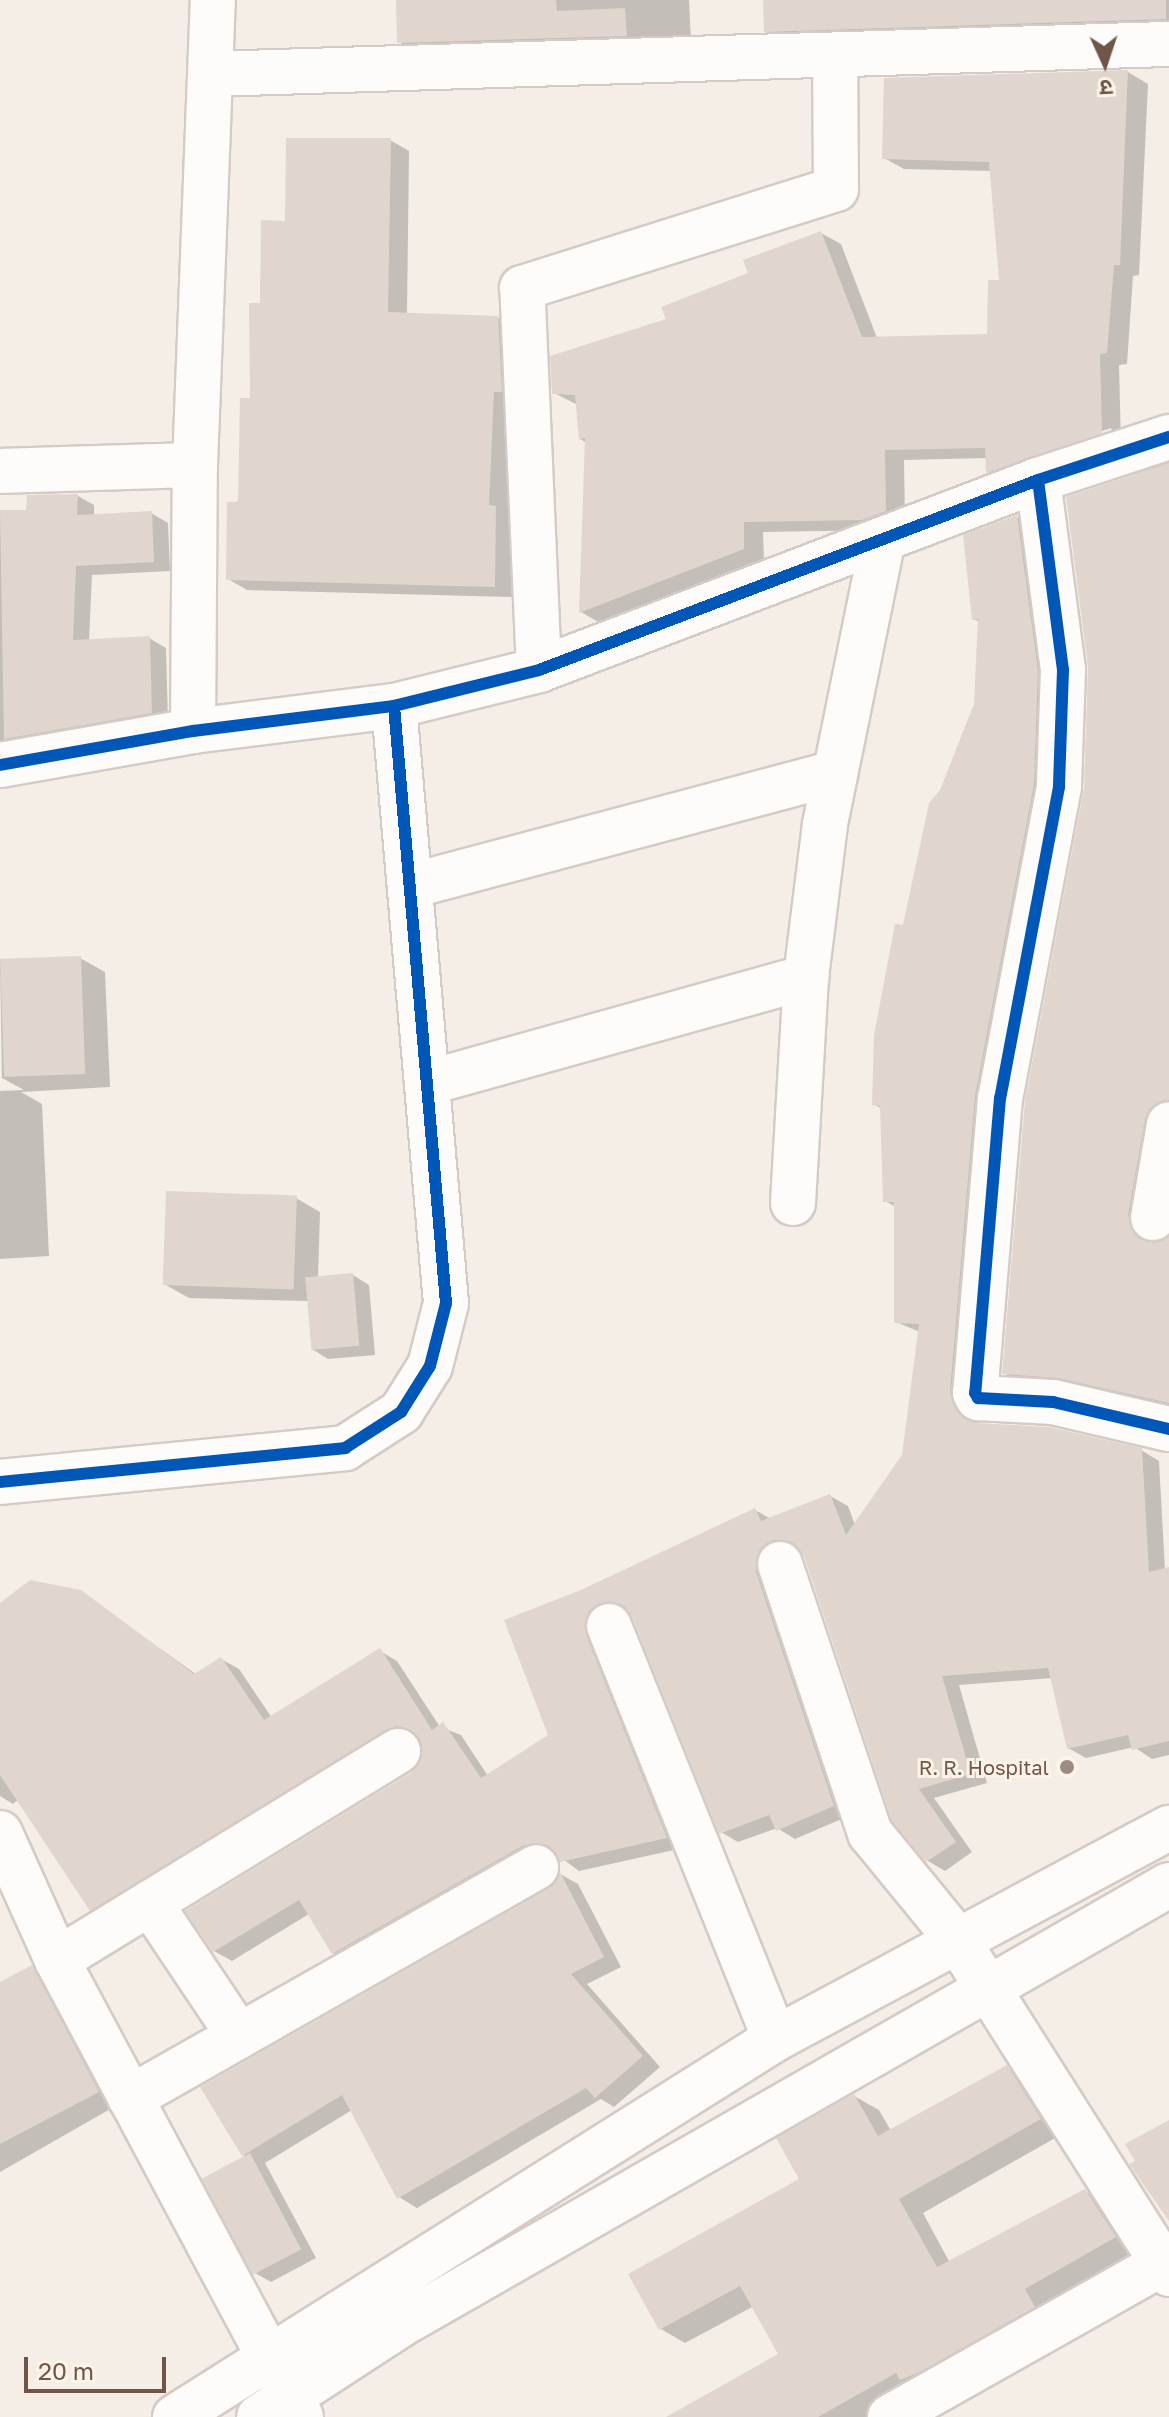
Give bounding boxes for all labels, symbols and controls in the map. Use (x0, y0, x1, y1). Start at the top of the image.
north arrow (1065, 24, 1145, 104)
text: उ (1099, 75, 1113, 102)
place label: R. R. Hospital (919, 1755, 1049, 1779)
marker: R. R. Hospital (1056, 1756, 1078, 1778)
scale bar (28, 2341, 170, 2391)
text: 20 m (38, 2356, 94, 2385)

